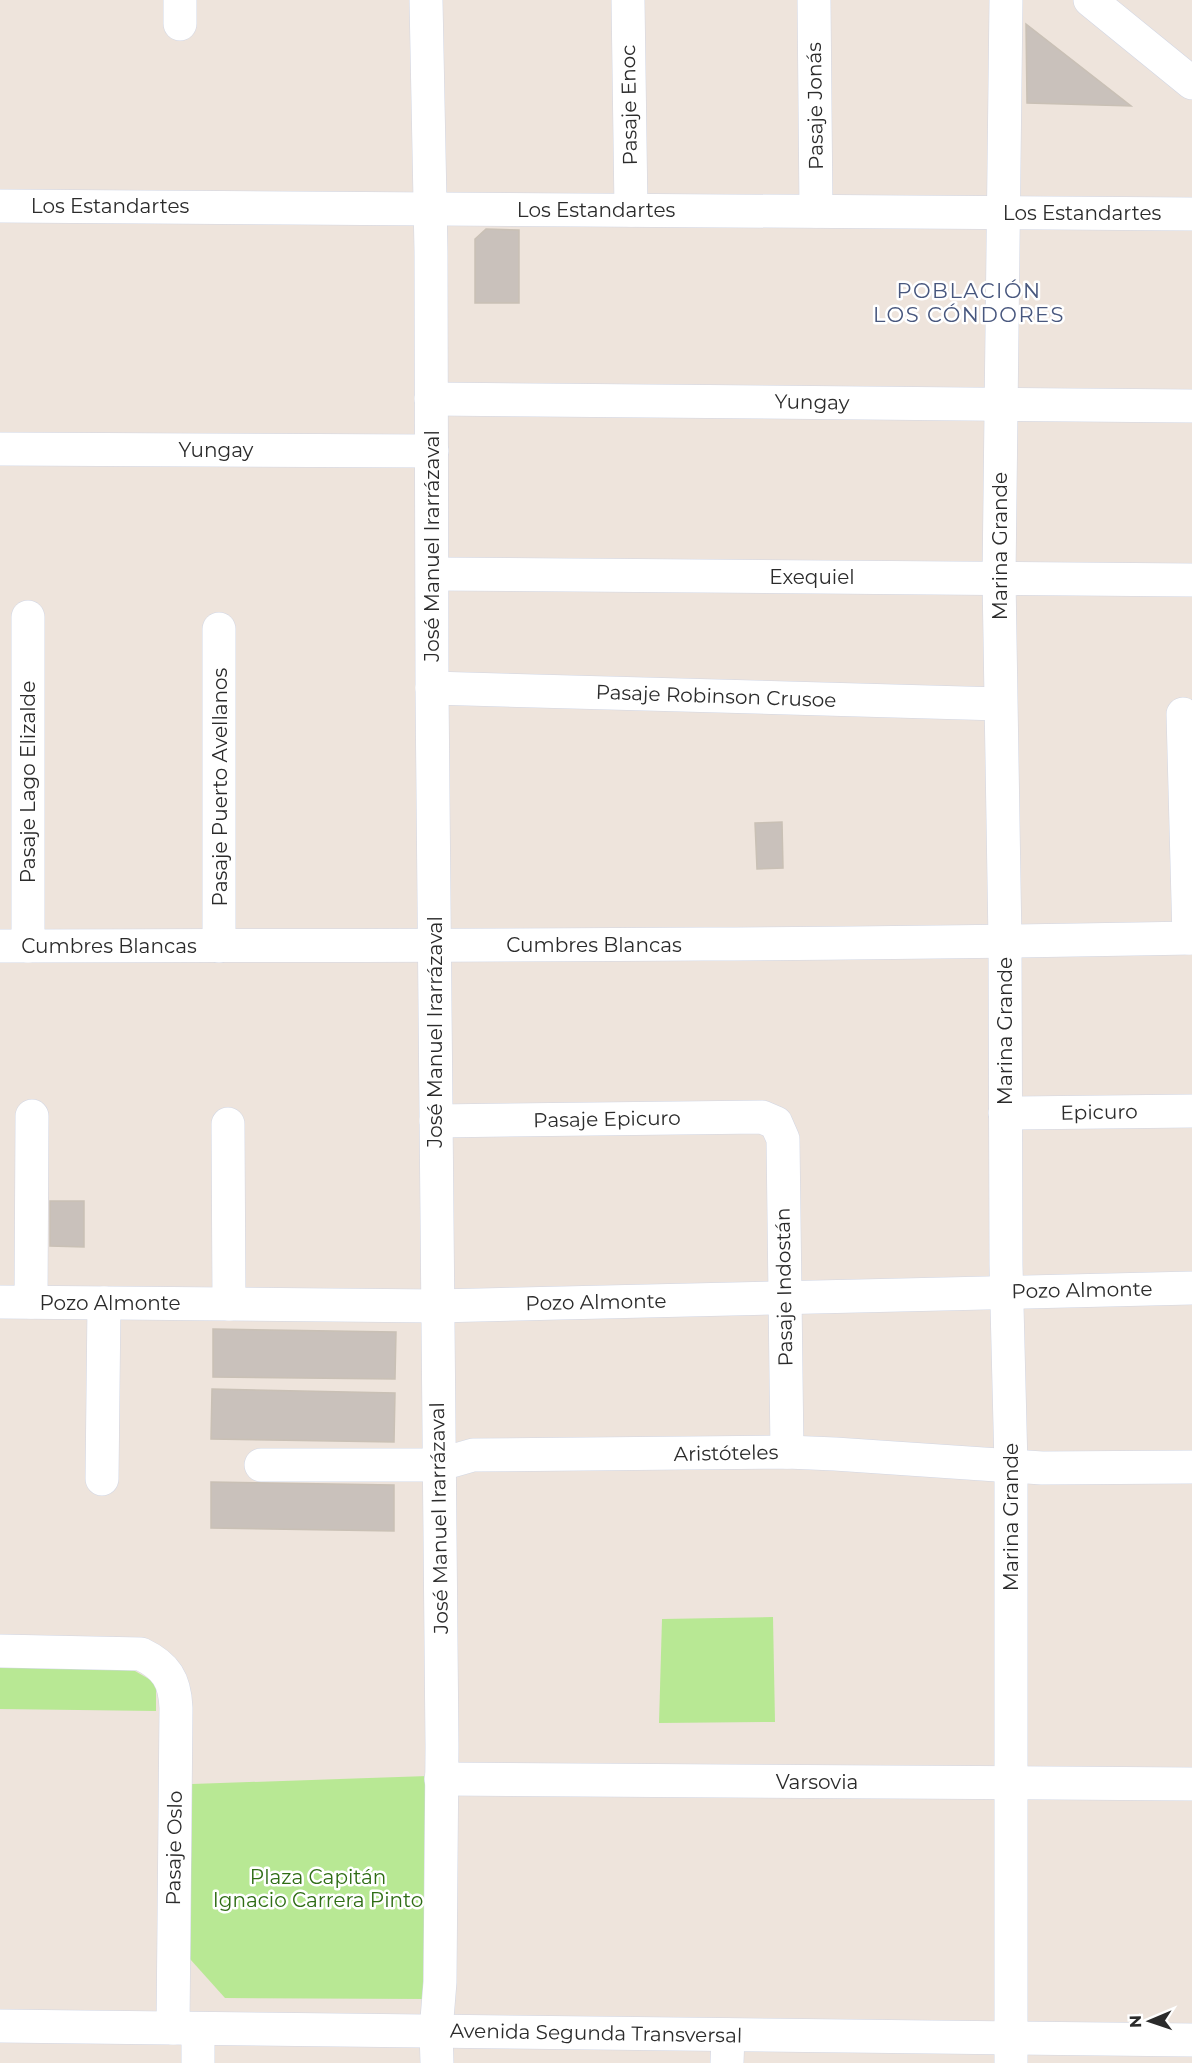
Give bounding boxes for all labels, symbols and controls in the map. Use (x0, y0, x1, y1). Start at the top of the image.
street label: Pasaje Jonás (802, 42, 828, 170)
street label: Pasaje Enoc (616, 44, 642, 166)
street label: Los Estandartes (31, 194, 189, 218)
street label: Los Estandartes (517, 198, 675, 222)
street label: Los Estandartes (1003, 201, 1161, 225)
district label: POBLACIÓN LOS CÓNDORES (873, 278, 1065, 327)
street label: Yungay (774, 389, 850, 415)
street label: José Manuel Irarrázaval (420, 430, 444, 663)
street label: Yungay (179, 438, 254, 462)
street label: Marina Grande (988, 472, 1012, 620)
street label: Exequiel (769, 565, 855, 589)
street label: Pasaje Puerto Avellanos (208, 667, 232, 906)
street label: Pasaje Robinson Crusoe (595, 680, 837, 712)
street label: Pasaje Lago Elizalde (16, 681, 40, 883)
street label: José Manuel Irarrázaval (423, 916, 447, 1149)
street label: Cumbres Blancas (506, 933, 682, 957)
street label: Cumbres Blancas (21, 934, 197, 958)
street label: Marina Grande (993, 957, 1017, 1105)
street label: Epicuro (1060, 1099, 1138, 1125)
street label: Pasaje Epicuro (533, 1106, 681, 1132)
street label: Pasaje Indostán (771, 1207, 797, 1367)
street label: Pozo Almonte (1011, 1277, 1153, 1303)
street label: Pozo Almonte (525, 1289, 667, 1315)
street label: Pozo Almonte (39, 1291, 181, 1315)
street label: José Manuel Irarrázaval (425, 1402, 453, 1635)
street label: Aristóteles (673, 1440, 779, 1466)
street label: Marina Grande (999, 1443, 1023, 1591)
street label: Varsovia (776, 1770, 858, 1794)
street label: Pasaje Oslo (161, 1790, 187, 1906)
park label: Plaza Capitán Ignacio Carrera Pinto (213, 1865, 423, 1912)
north arrow (1120, 1991, 1180, 2051)
text: N (1126, 2015, 1145, 2028)
street label: Avenida Segunda Transversal (450, 2018, 742, 2048)

